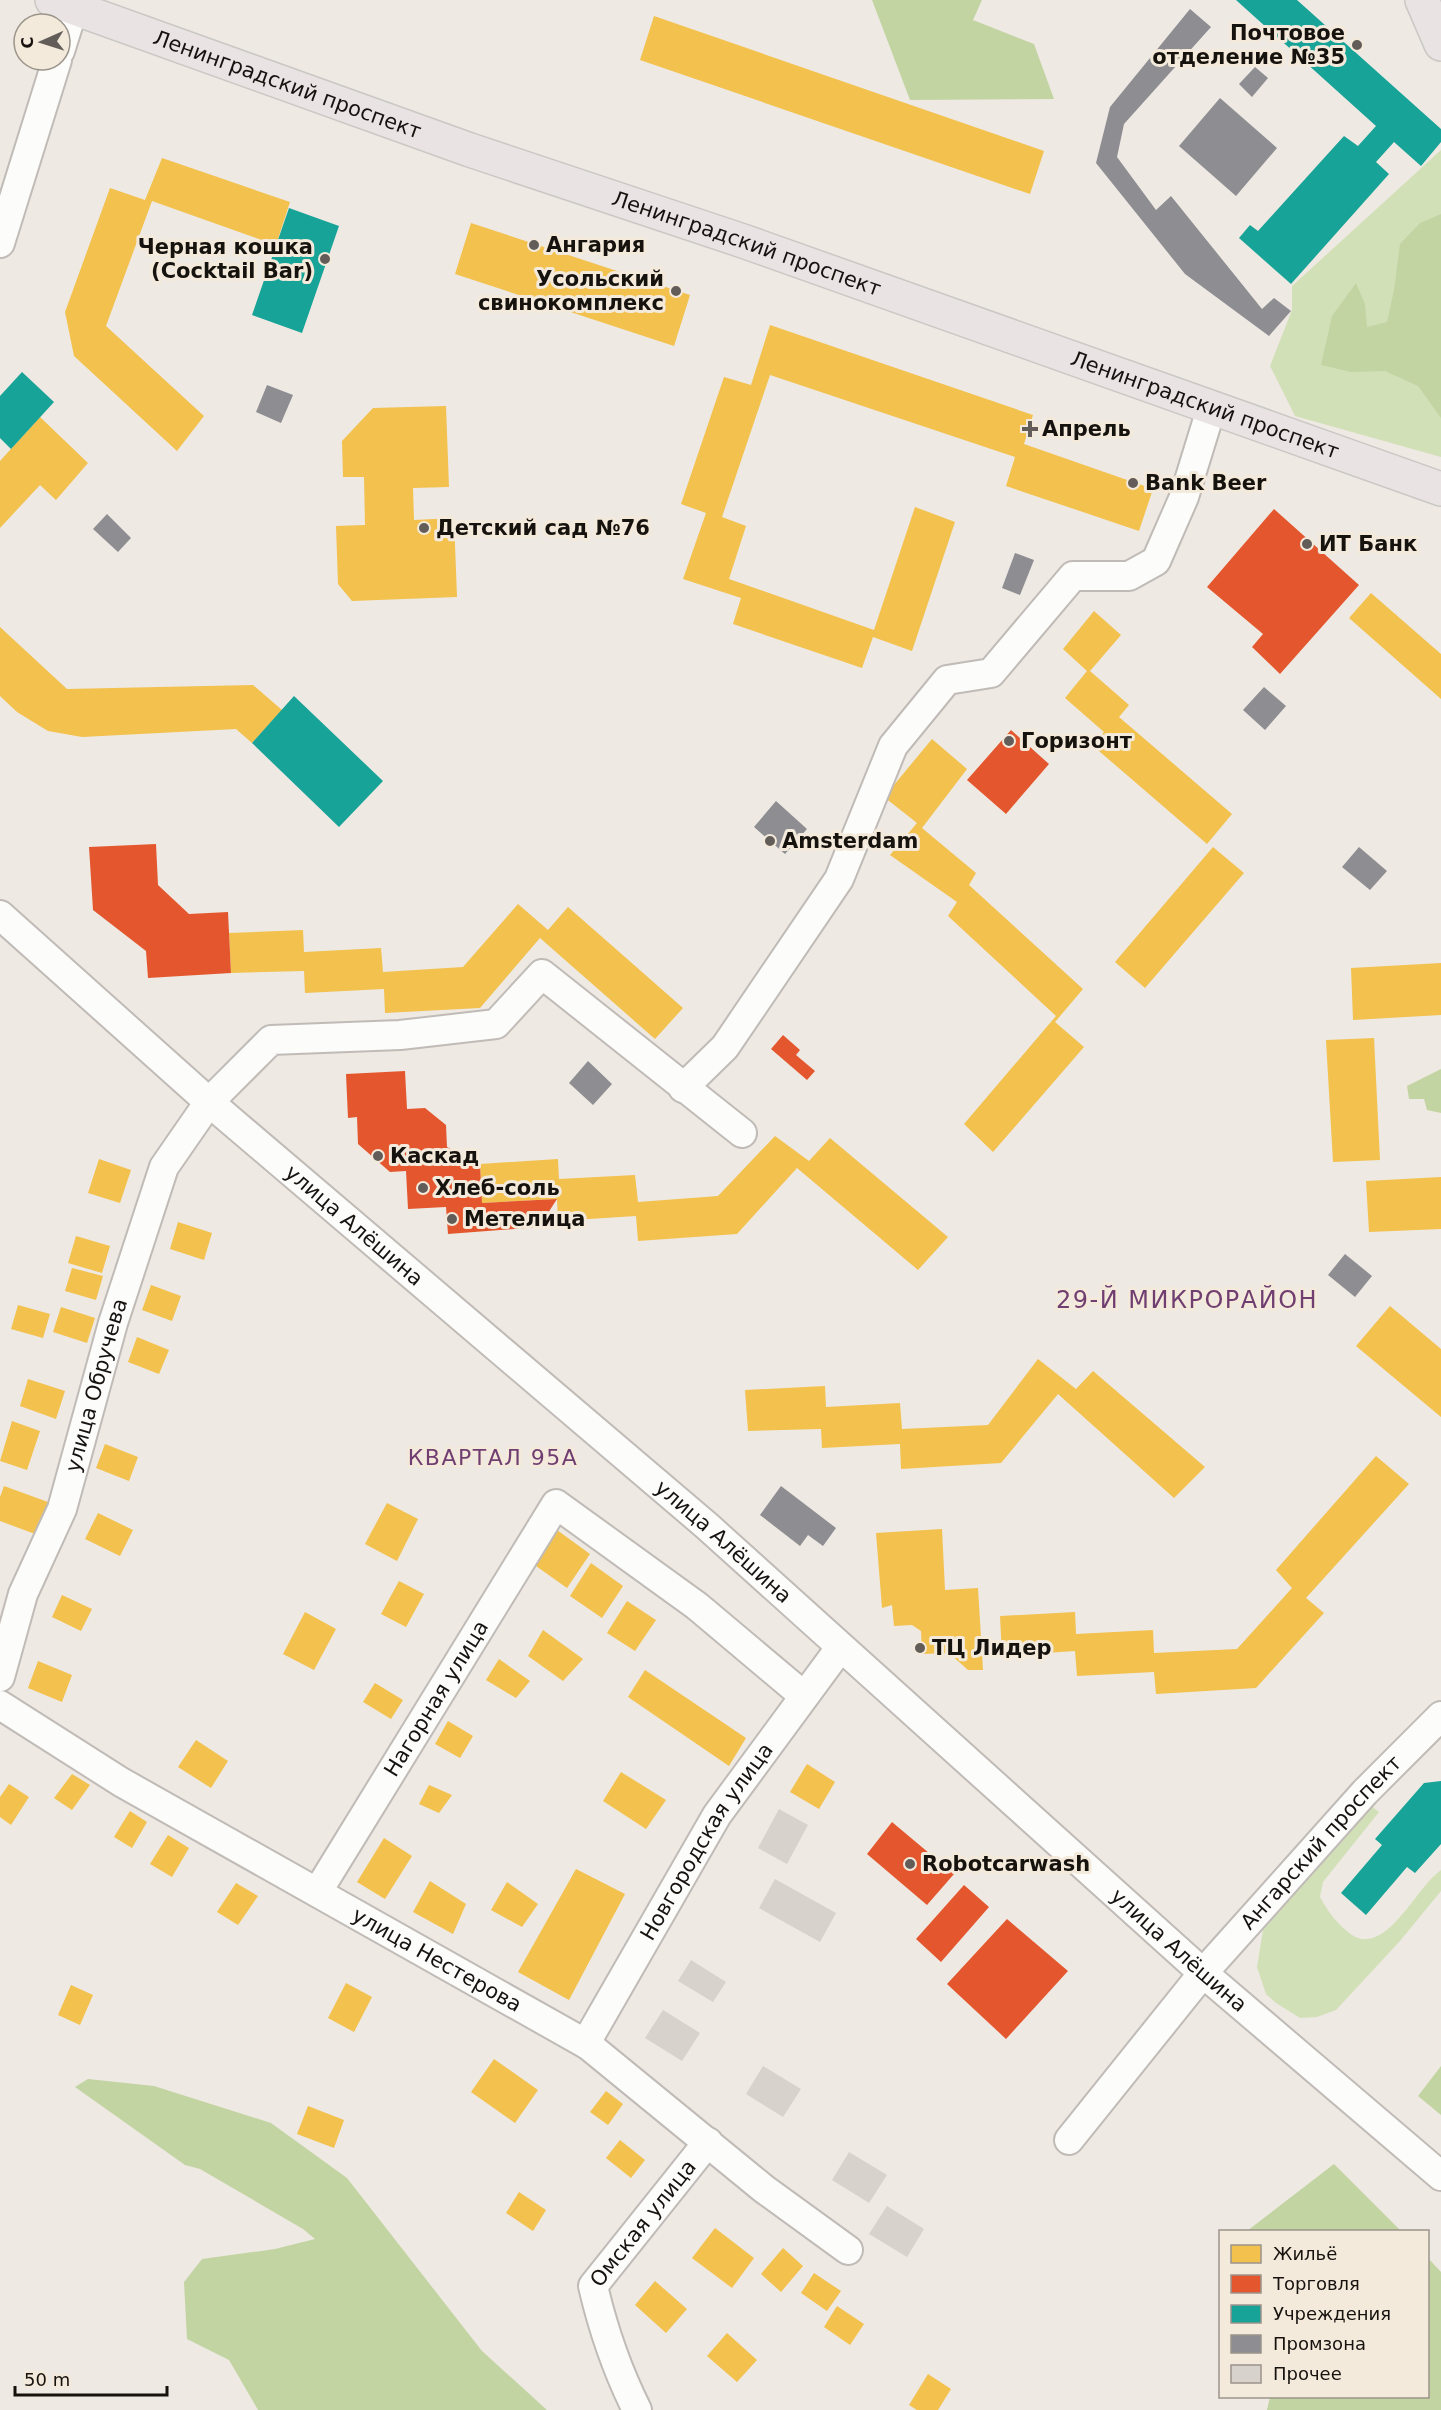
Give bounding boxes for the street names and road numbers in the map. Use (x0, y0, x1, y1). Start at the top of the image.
street label: Ленинградский проспект (150, 25, 425, 144)
street label: Ленинградский проспект (609, 186, 884, 301)
street label: Ленинградский проспект (1068, 346, 1342, 464)
street label: улица Алёшина (280, 1160, 428, 1291)
street label: улица Обручева (61, 1295, 132, 1475)
street label: улица Алёшина (650, 1475, 796, 1608)
street label: Нагорная улица (379, 1616, 493, 1781)
street label: Новгородская улица (636, 1738, 778, 1944)
street label: Ангарский проспект (1236, 1751, 1406, 1934)
street label: улица Алёшина (1106, 1884, 1252, 2017)
street label: улица Нестерова (348, 1903, 526, 2017)
street label: Омская улица (585, 2155, 701, 2292)

